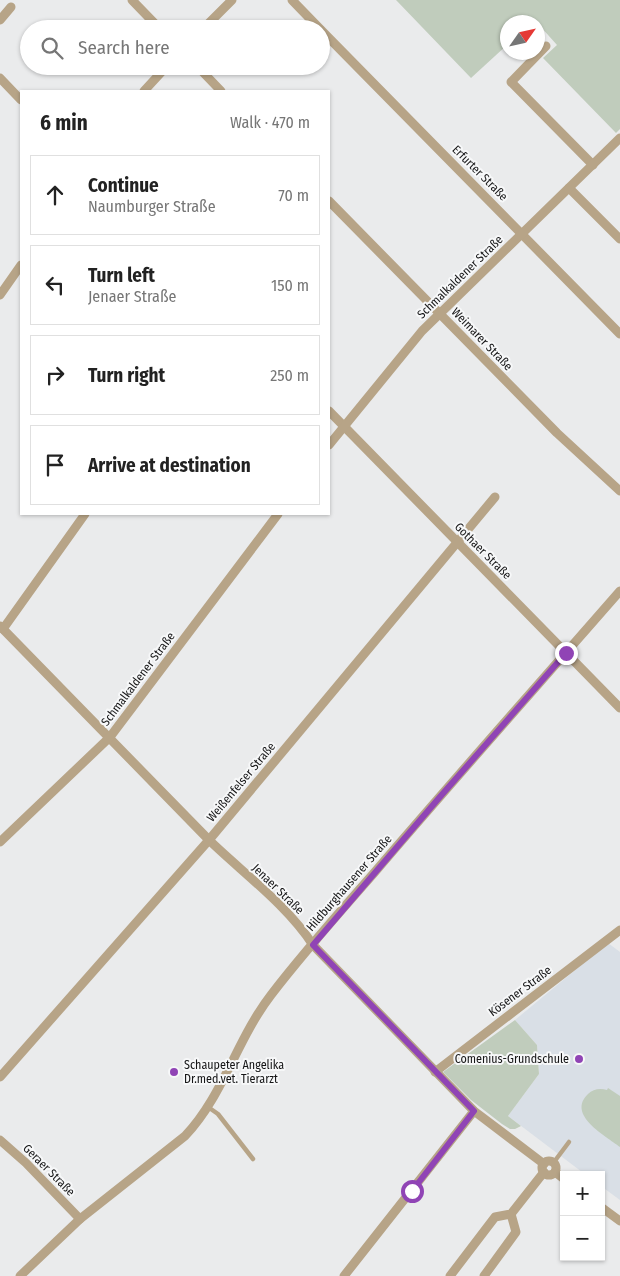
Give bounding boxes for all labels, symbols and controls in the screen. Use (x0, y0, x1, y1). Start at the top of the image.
north arrow (500, 15, 545, 60)
search box (20, 20, 330, 75)
icon: search (38, 34, 66, 62)
text: Search here (78, 36, 170, 59)
text: 6 min (40, 110, 88, 136)
text: Walk · 470 m (230, 113, 310, 132)
street label: Erfurter Straße (449, 142, 511, 204)
text: Continue (88, 174, 159, 197)
icon: ahead (41, 181, 69, 209)
text: 70 m (278, 186, 309, 205)
text: Naumburger Straße (88, 197, 216, 216)
street label: Schmalkaldener Straße (414, 233, 506, 321)
text: Turn left (88, 264, 155, 287)
icon: left (41, 271, 69, 299)
text: 150 m (271, 276, 309, 295)
text: Jenaer Straße (88, 287, 176, 306)
street label: Weimarer Straße (449, 305, 515, 373)
icon: right (41, 361, 69, 389)
text: Turn right (88, 364, 165, 387)
text: 250 m (270, 366, 309, 385)
icon: arrive (41, 451, 69, 479)
text: Arrive at destination (88, 454, 251, 477)
street label: Gothaer Straße (452, 520, 514, 582)
street label: Schmalkaldener Straße (98, 629, 178, 728)
route end (555, 642, 578, 665)
street label: Weißenfelser Straße (204, 739, 278, 824)
street label: Hildburghausener Straße (303, 832, 395, 934)
street label: Jenaer Straße (249, 861, 307, 917)
street label: Kösener Straße (486, 963, 554, 1019)
place label: Comenius-Grundschule (455, 1052, 569, 1066)
marker: Comenius-Grundschule (573, 1053, 585, 1065)
place label: Schaupeter Angelika Dr.med.vet. Tierarzt (184, 1058, 284, 1086)
marker: Schaupeter Angelika Dr.med.vet. Tierarzt (168, 1066, 180, 1078)
street label: Geraer Straße (20, 1141, 78, 1199)
map controls (560, 1171, 605, 1261)
button: + (560, 1171, 605, 1216)
route start (401, 1180, 424, 1203)
button: − (560, 1216, 605, 1261)

